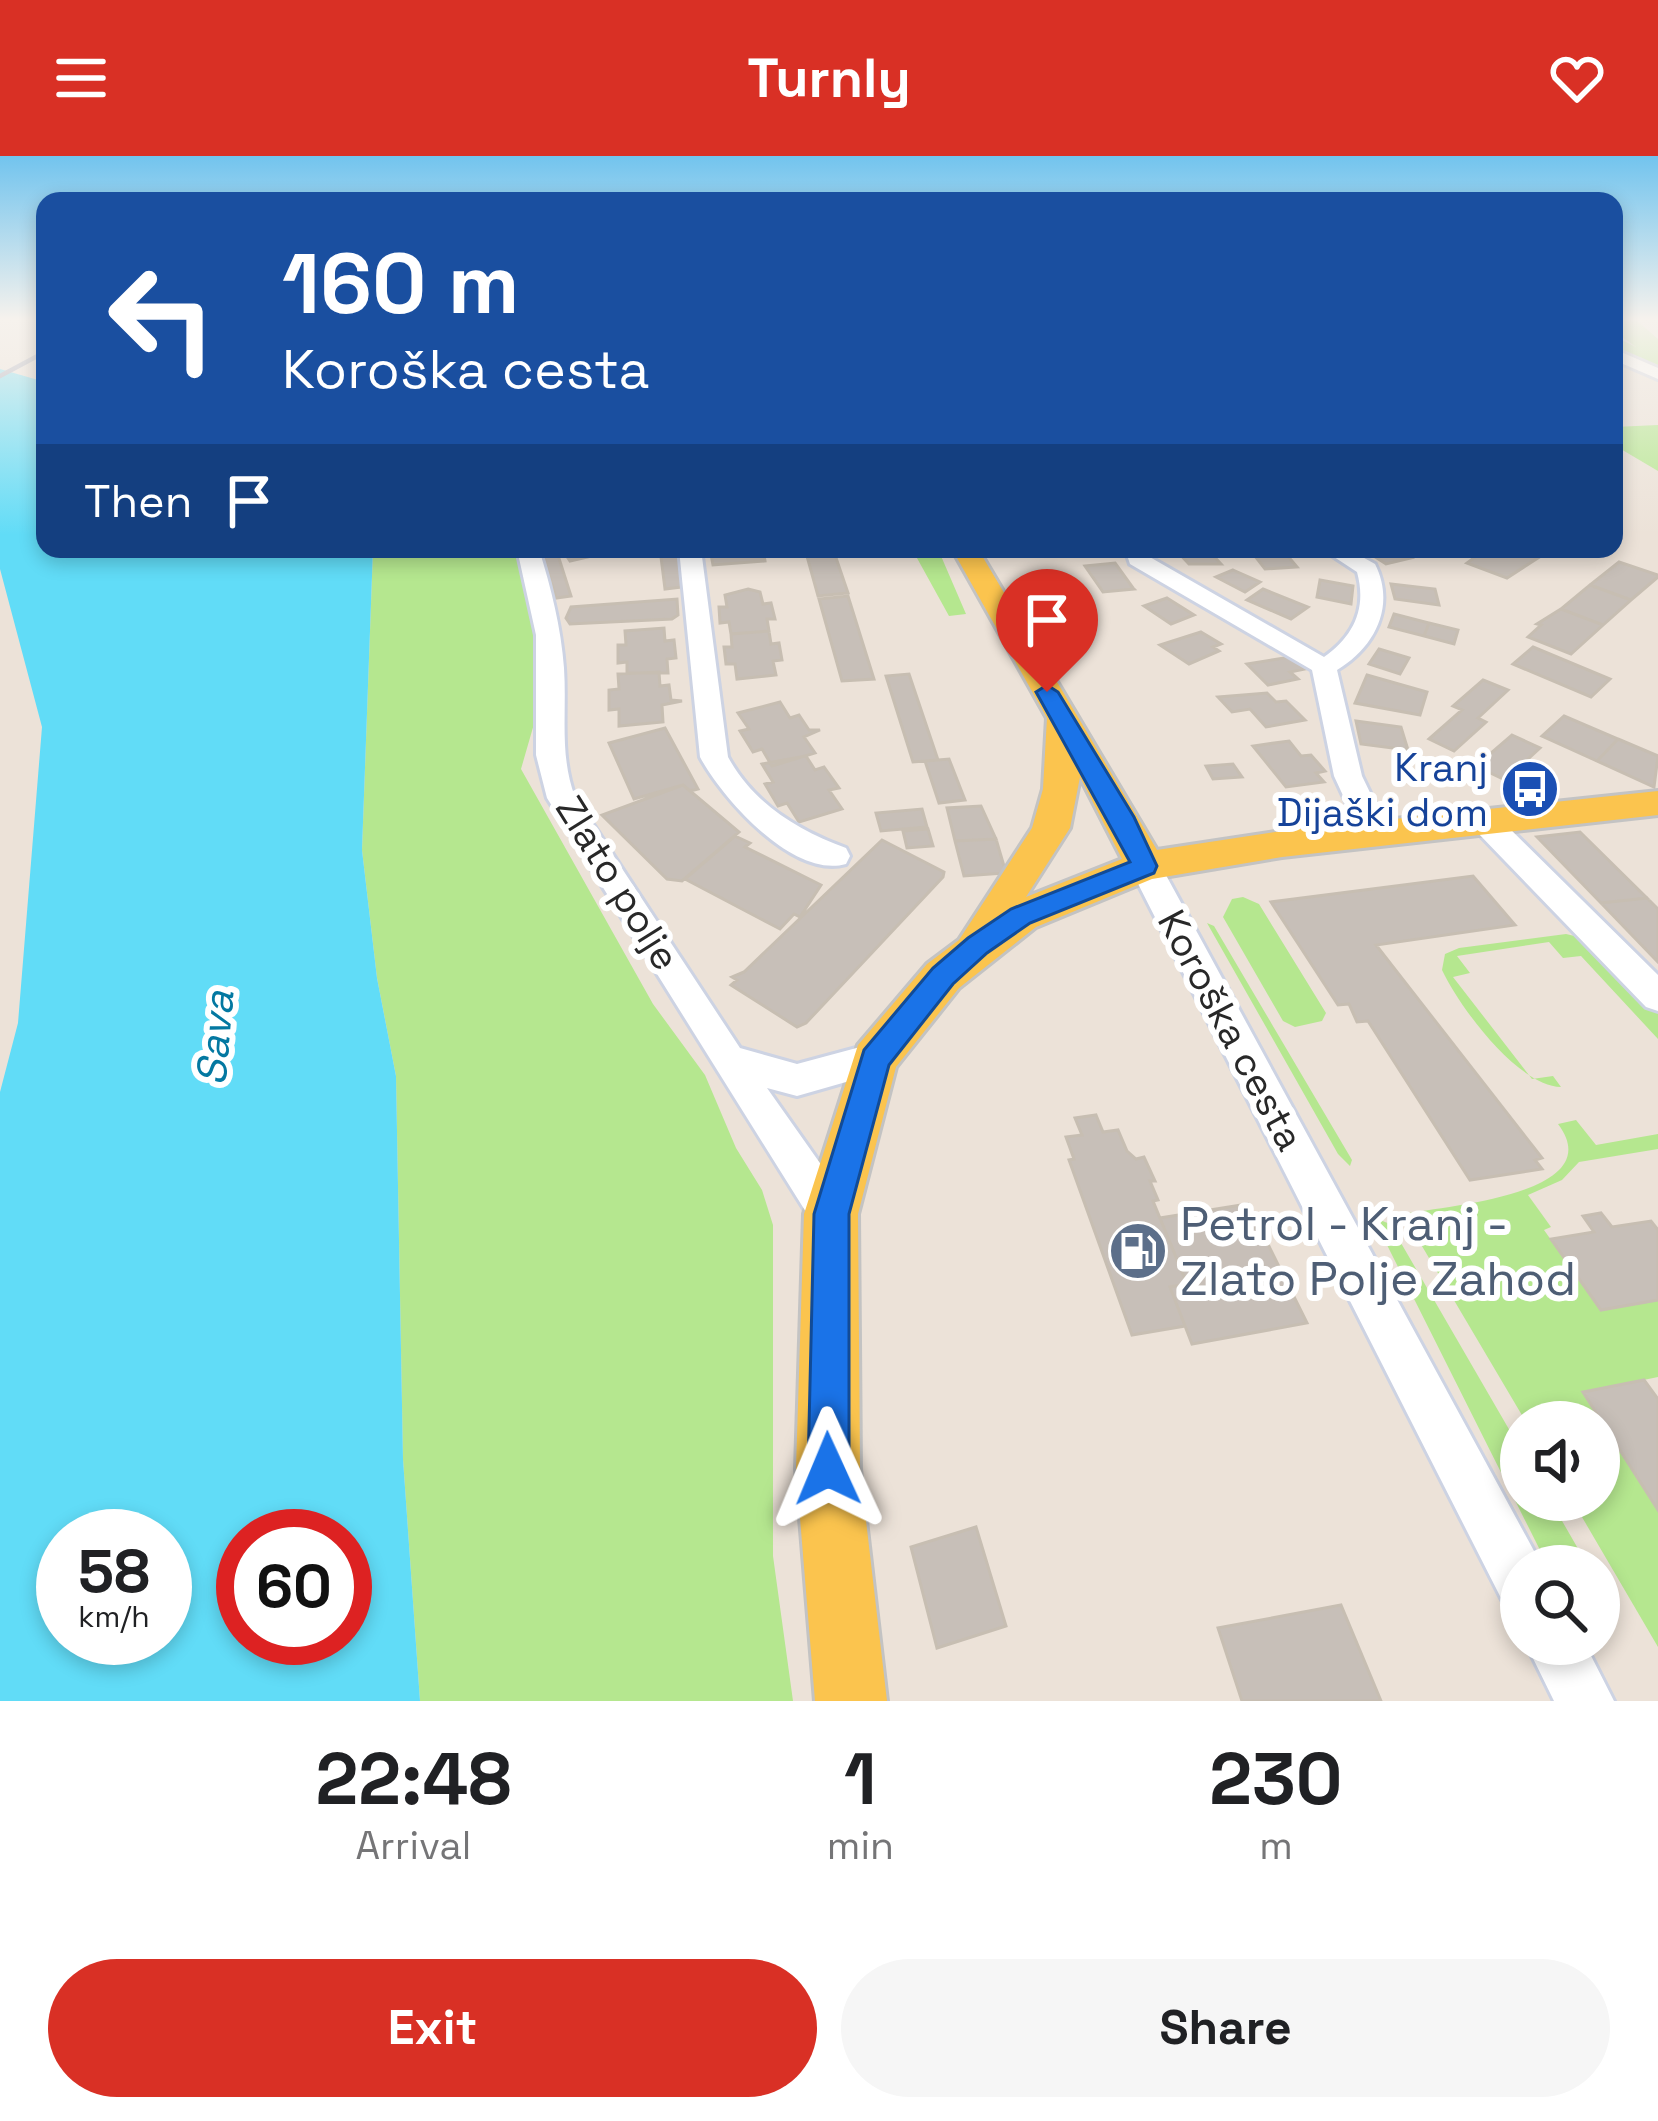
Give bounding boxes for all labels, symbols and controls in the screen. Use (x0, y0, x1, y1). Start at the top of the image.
text: Turnly (747, 44, 911, 113)
icon: menu (48, 45, 114, 111)
icon: heart (1544, 45, 1610, 111)
text: 160 m (282, 230, 519, 338)
icon: left (84, 240, 240, 396)
text: Koroška cesta (282, 335, 650, 404)
icon: arrive (216, 468, 282, 534)
text: Then (84, 473, 192, 530)
pin (996, 569, 1098, 692)
icon: arrive (1014, 587, 1080, 653)
place label: Kranj Dijaški dom (1277, 743, 1488, 837)
bus stop icon: Kranj Dijaški dom (1499, 758, 1561, 820)
street label: Zlato polje (545, 787, 691, 979)
street label: Koroška cesta (1147, 901, 1315, 1159)
water label: Sava (184, 988, 246, 1088)
place label: Petrol - Kranj - Zlato Polje Zahod (1180, 1193, 1576, 1309)
fuel station icon: Petrol - Kranj - Zlato Polje Zahod (1107, 1220, 1169, 1282)
map controls (1500, 1401, 1620, 1665)
button: sound (1500, 1401, 1620, 1521)
position arrow (765, 1406, 891, 1532)
speed limit sign: 60 (216, 1509, 372, 1665)
text: 58 (78, 1533, 150, 1610)
button: search (1500, 1545, 1620, 1665)
text: km/h (78, 1597, 150, 1636)
text: 22:48 (315, 1733, 511, 1825)
text: 1 (844, 1733, 877, 1825)
text: 230 (1209, 1733, 1343, 1825)
text: Arrival (355, 1821, 471, 1870)
text: min (827, 1821, 894, 1870)
text: m (1259, 1821, 1293, 1870)
button: Exit (48, 1959, 817, 2097)
button: Share (841, 1959, 1610, 2097)

